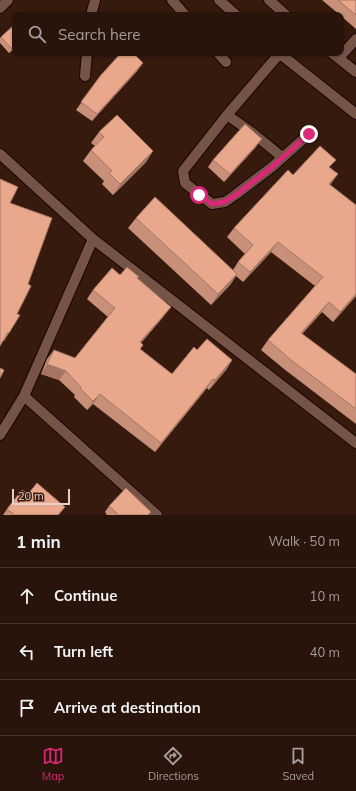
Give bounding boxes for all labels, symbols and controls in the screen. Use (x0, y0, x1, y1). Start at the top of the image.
search box (12, 12, 344, 56)
icon: search (26, 23, 48, 45)
text: Search here (58, 25, 140, 44)
route end (300, 125, 318, 143)
route start (190, 186, 208, 204)
scale bar (12, 487, 70, 506)
text: 20 m (18, 489, 44, 503)
text: 1 min (16, 531, 61, 552)
text: Walk · 50 m (269, 533, 340, 549)
icon: ahead (16, 585, 38, 607)
text: Continue (54, 586, 117, 605)
text: 10 m (310, 588, 340, 604)
icon: left (16, 641, 38, 663)
text: Turn left (54, 642, 113, 661)
text: 40 m (310, 644, 340, 660)
icon: arrive (16, 697, 38, 719)
text: Arrive at destination (54, 698, 201, 717)
tab: Map (42, 745, 64, 783)
tab: Directions (148, 745, 199, 783)
tab: Saved (282, 745, 314, 783)

